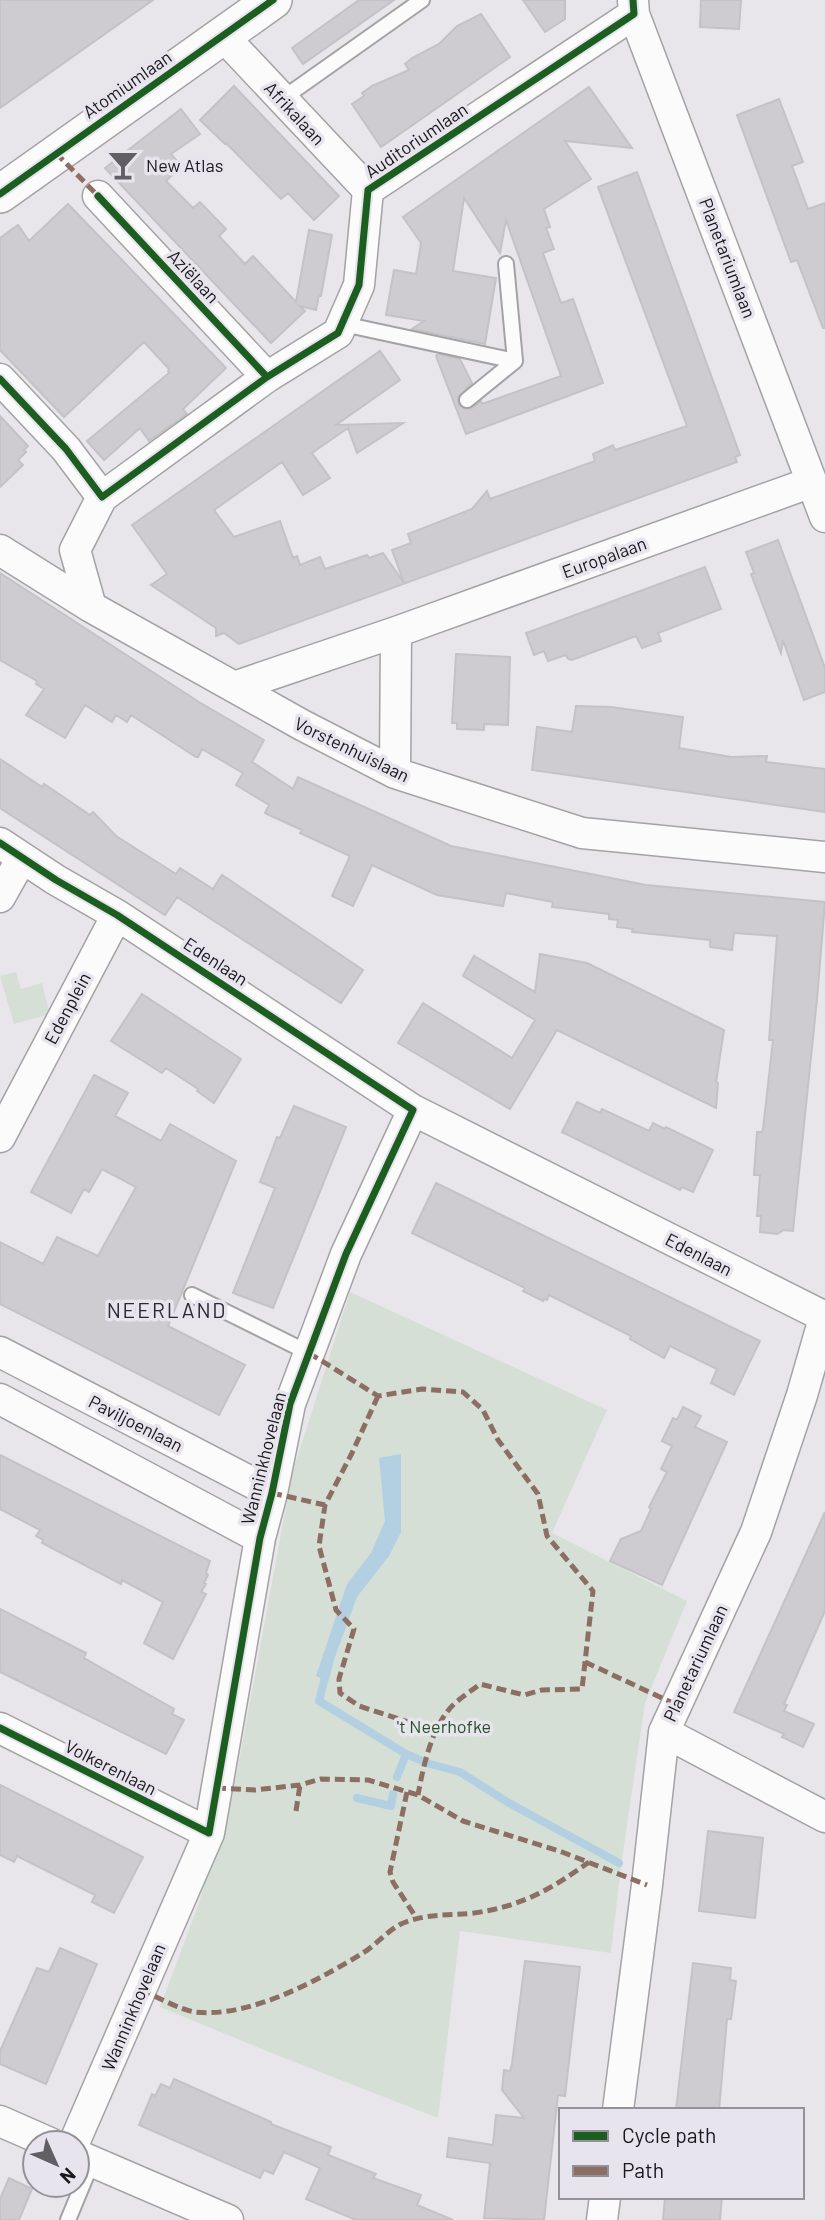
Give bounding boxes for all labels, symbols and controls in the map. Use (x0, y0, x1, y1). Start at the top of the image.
street label: Atomiumlaan (78, 45, 176, 123)
street label: Afrikalaan (260, 77, 330, 149)
street label: Auditoriumlaan (361, 98, 471, 182)
bar icon: New Atlas (106, 148, 140, 182)
place label: New Atlas (146, 154, 223, 176)
street label: Planetariumlaan (695, 195, 761, 321)
street label: Aziëlaan (164, 245, 224, 307)
street label: Europalaan (559, 532, 649, 582)
street label: Vorstenhuislaan (291, 712, 413, 786)
street label: Edenlaan (180, 932, 252, 990)
street label: Edenplein (39, 968, 95, 1048)
street label: Edenlaan (662, 1228, 736, 1280)
district label: NEERLAND (107, 1297, 227, 1322)
street label: Wanninkhovelaan (236, 1389, 290, 1527)
street label: Paviljoenlaan (85, 1390, 187, 1456)
street label: Planetariumlaan (658, 1601, 732, 1725)
park label: 't Neerhofke (397, 1715, 491, 1737)
street label: Volkerenlaan (61, 1735, 161, 1799)
street label: Wanninkhovelaan (96, 1940, 170, 2074)
legend (559, 2108, 804, 2199)
text: Cycle path (622, 2122, 716, 2147)
north arrow (21, 2129, 91, 2199)
text: Path (622, 2157, 664, 2182)
text: N (56, 2164, 81, 2189)

